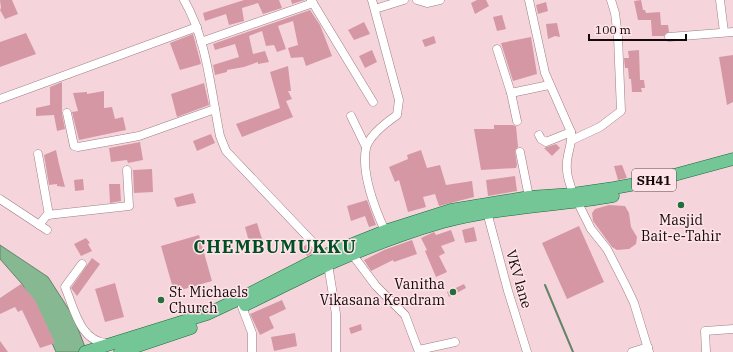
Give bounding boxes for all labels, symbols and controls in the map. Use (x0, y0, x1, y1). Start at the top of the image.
scale bar (589, 16, 686, 42)
text: 100 m (595, 22, 631, 37)
road number: SH41 (632, 169, 676, 191)
marker: Masjid Bait-e-Tahir (676, 200, 686, 210)
place label: Masjid Bait-e-Tahir (641, 211, 722, 245)
district label: CHEMBUMUKKU (193, 235, 357, 258)
street label: VKV lane (502, 248, 536, 310)
place label: Vanitha Vikasana Kendram (320, 275, 445, 309)
place label: St. Michaels Church (169, 283, 248, 317)
marker: Vanitha Vikasana Kendram (448, 287, 458, 297)
marker: St. Michaels Church (156, 295, 166, 305)

